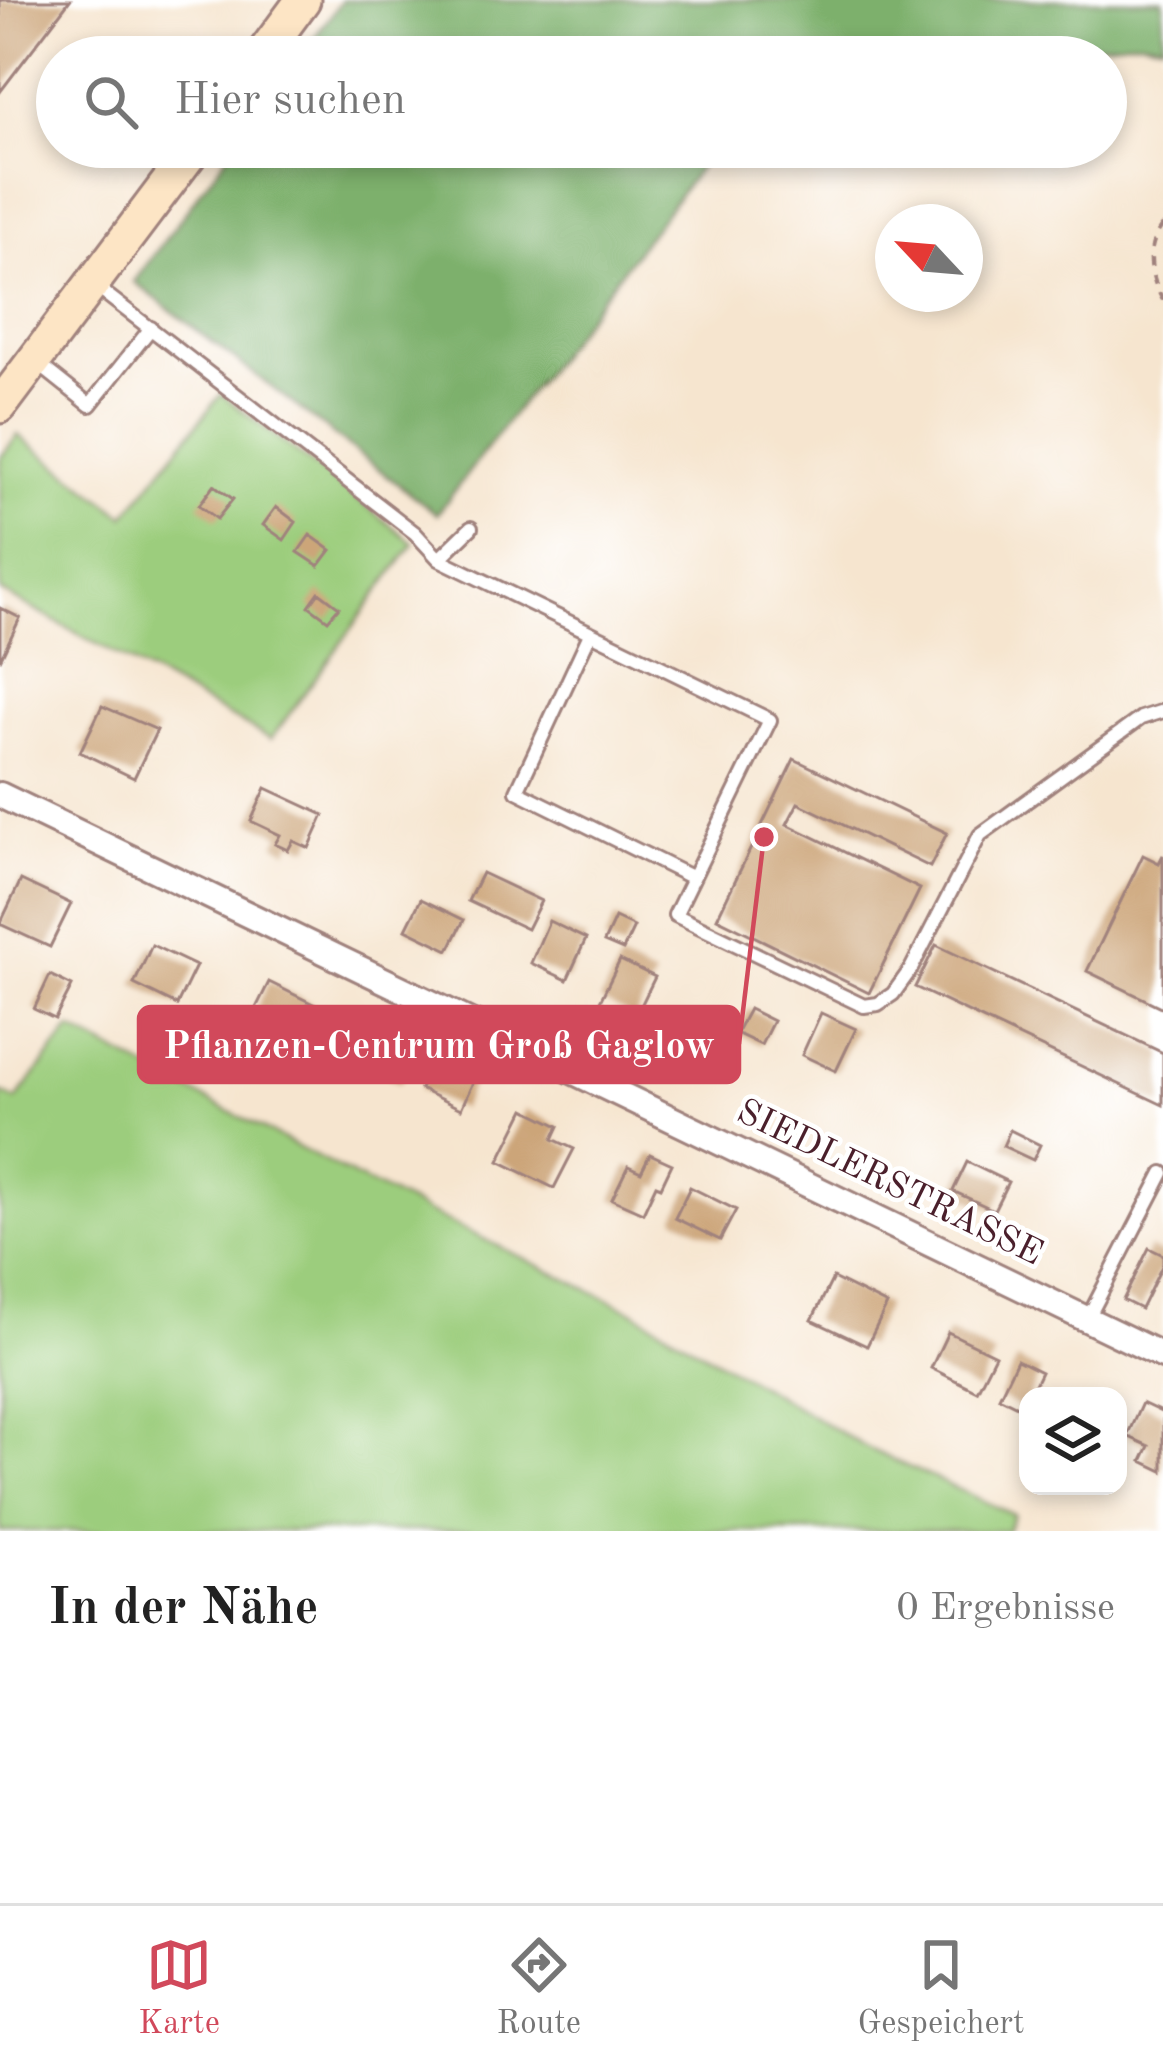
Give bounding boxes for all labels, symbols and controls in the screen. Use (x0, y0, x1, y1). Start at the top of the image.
search box (36, 36, 1127, 168)
icon: search (78, 69, 144, 135)
text: Hier suchen (174, 79, 406, 124)
north arrow (875, 204, 983, 312)
callout: Pflanzen-Centrum Groß Gaglow (139, 1007, 739, 1082)
text: Pflanzen-Centrum Groß Gaglow (163, 1028, 715, 1067)
street label: SIEDLERSTRASSE (731, 1094, 1047, 1274)
map controls (1019, 1387, 1127, 1495)
button: layers (1019, 1387, 1127, 1495)
text: In der Nähe (48, 1584, 319, 1635)
text: 0 Ergebnisse (896, 1589, 1115, 1628)
tab: Karte (138, 1932, 220, 2045)
tab: Route (497, 1932, 581, 2045)
tab: Gespeichert (858, 1932, 1025, 2045)

